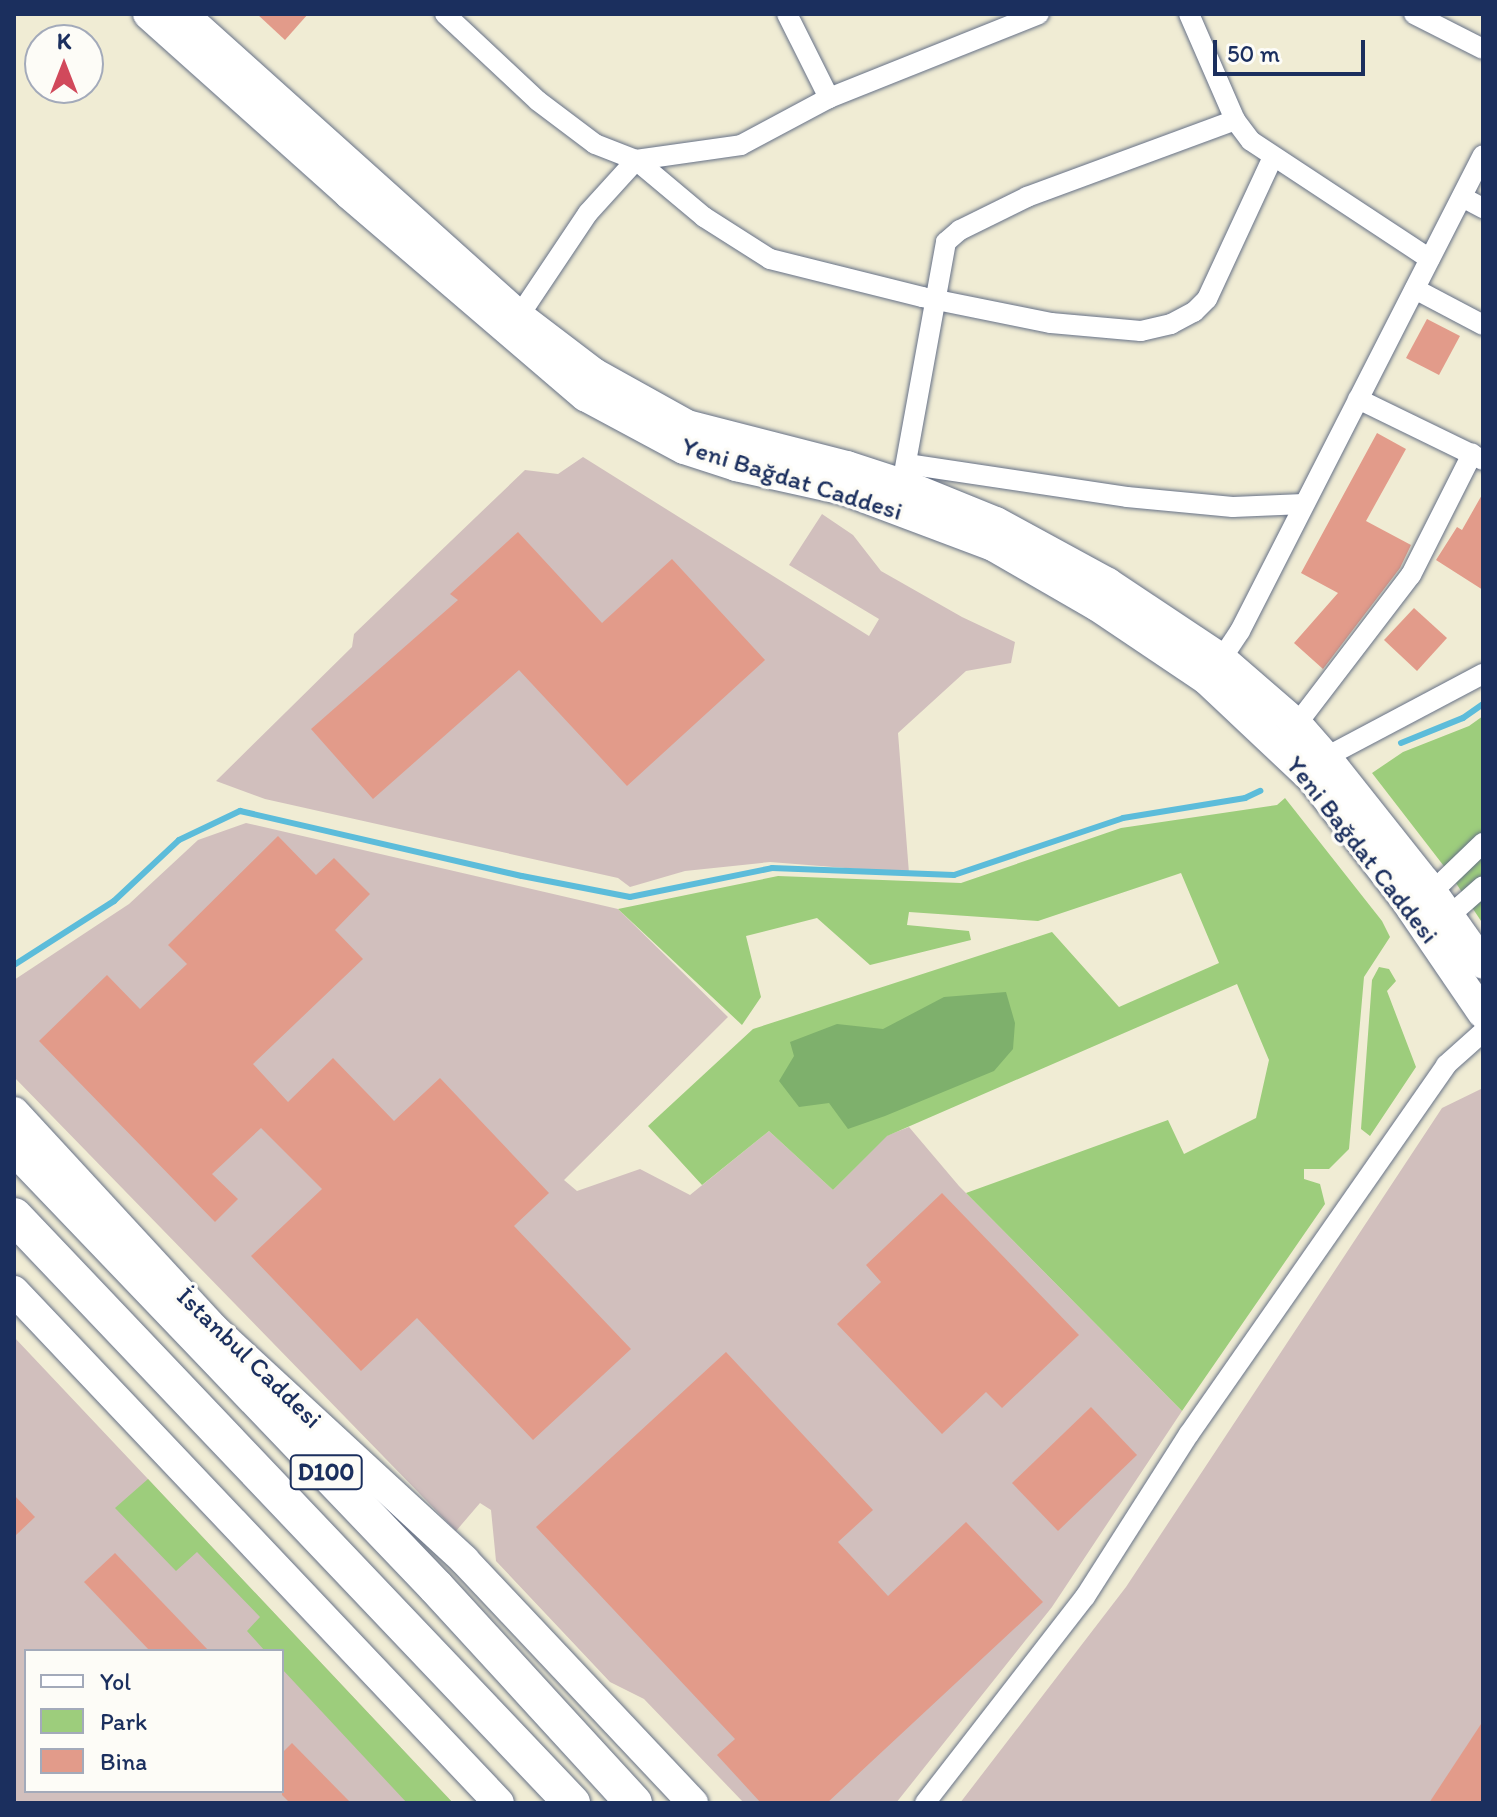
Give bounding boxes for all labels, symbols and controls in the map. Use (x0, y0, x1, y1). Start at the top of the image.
north arrow (24, 24, 104, 104)
scale bar (1217, 24, 1369, 74)
text: K (57, 28, 71, 55)
text: 50 m (1227, 39, 1280, 68)
street label: Yeni Bağdat Caddesi (677, 430, 907, 528)
street label: Yeni Bağdat Caddesi (1279, 750, 1445, 950)
street label: İstanbul Caddesi (170, 1281, 328, 1435)
road number: D100 (288, 1452, 364, 1492)
legend (24, 1649, 284, 1793)
text: Yol (100, 1667, 131, 1696)
text: Park (100, 1707, 147, 1736)
text: Bina (100, 1747, 147, 1776)

